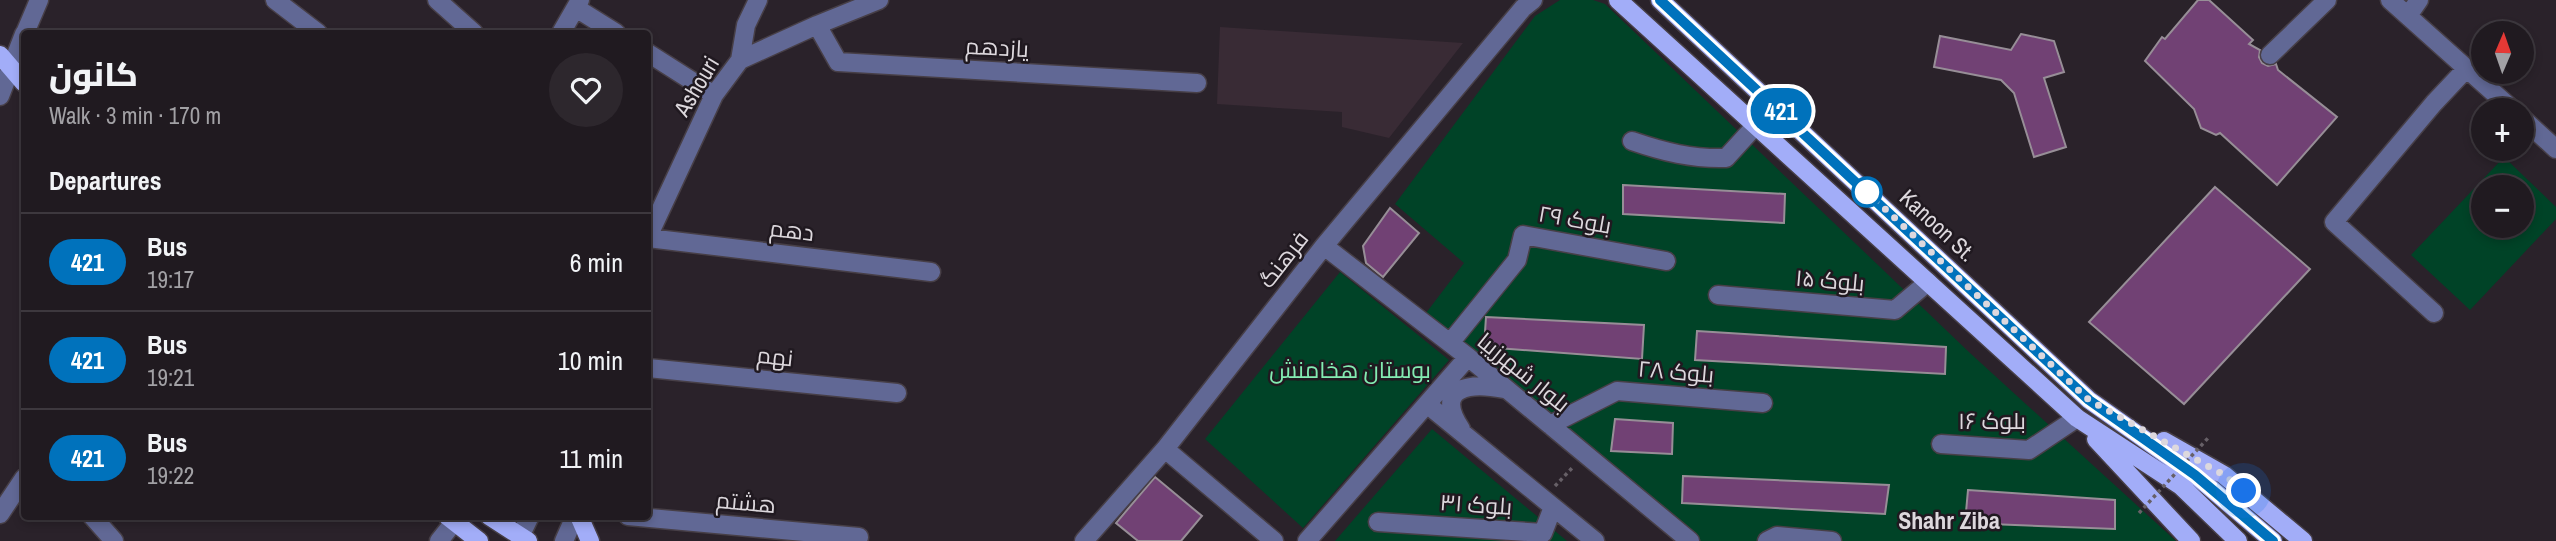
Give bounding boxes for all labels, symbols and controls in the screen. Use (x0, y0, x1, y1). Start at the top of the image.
north arrow (2471, 21, 2534, 84)
map controls (2471, 21, 2534, 238)
street label: یازدهم (964, 30, 1030, 65)
street label: Ashouri (665, 50, 726, 123)
text: کانون (49, 52, 138, 96)
button: heart (549, 53, 623, 127)
line badge: 421 (1741, 88, 1821, 134)
text: 421 (1765, 95, 1797, 127)
button: + (2471, 98, 2534, 161)
text: Walk · 3 min · 170 m (49, 100, 221, 131)
text: Departures (49, 163, 162, 198)
button: − (2471, 175, 2534, 238)
unlabelled marker (1852, 177, 1882, 207)
street label: Kanoon St. (1893, 182, 1983, 268)
street label: بلوک ۲۹ (1536, 197, 1614, 241)
street label: دهم (768, 212, 816, 249)
street label: فرهنگ (1251, 224, 1315, 294)
text: Bus (147, 229, 187, 264)
text: 6 min (570, 245, 623, 280)
text: 421 (71, 246, 104, 278)
street label: بلوک ۱۵ (1794, 262, 1866, 298)
text: 19:17 (147, 264, 194, 295)
street label: بلوار شهرزیبا (1471, 325, 1577, 419)
text: Bus (147, 327, 187, 362)
street label: نهم (755, 339, 795, 374)
text: 10 min (558, 343, 623, 378)
text: 421 (71, 344, 104, 376)
street label: بلوک ۲۸ (1637, 352, 1715, 390)
park label: بوستان هخامنش (1269, 354, 1431, 385)
text: 19:21 (147, 362, 194, 393)
street label: بلوک ۱۶ (1958, 405, 2026, 436)
text: Bus (147, 425, 187, 460)
text: 11 min (559, 441, 623, 476)
text: 421 (71, 442, 104, 474)
text: 19:22 (147, 460, 194, 491)
your location (2226, 473, 2261, 508)
street label: هشتم (715, 484, 777, 521)
street label: بلوک ۳۱ (1439, 486, 1513, 522)
district label: Shahr Ziba (1898, 504, 2000, 536)

